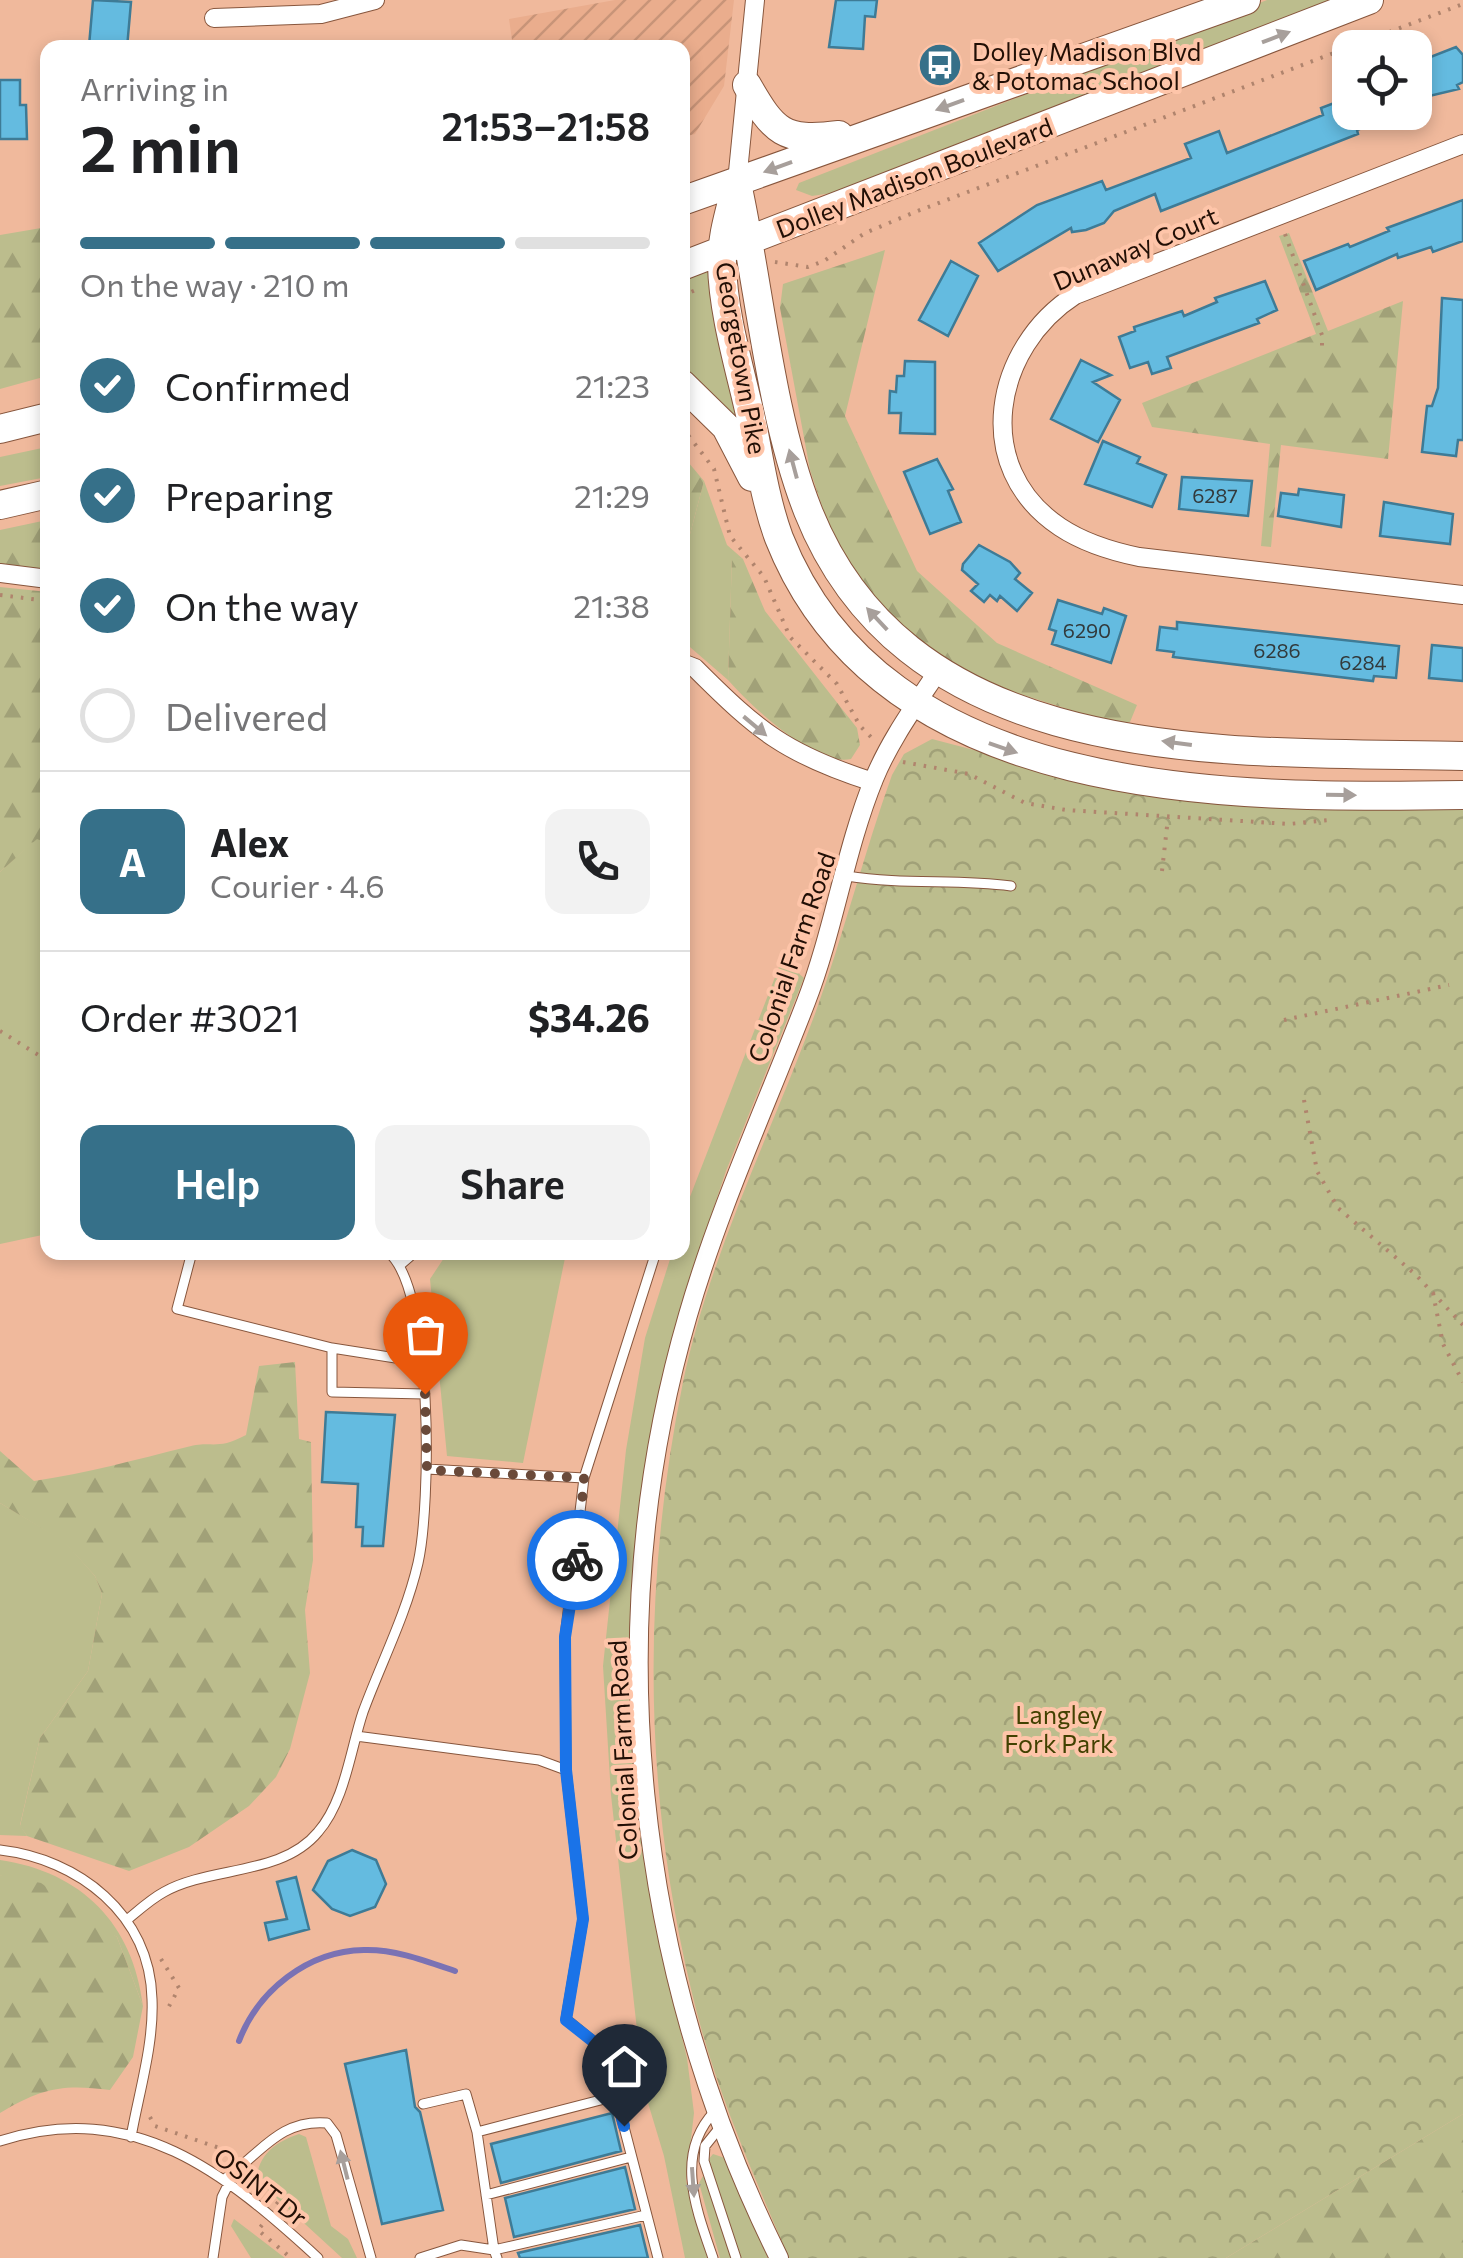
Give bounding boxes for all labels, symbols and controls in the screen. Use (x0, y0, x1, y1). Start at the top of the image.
one-way arrow (1261, 28, 1291, 44)
map controls (1332, 30, 1432, 130)
button: locate (1332, 30, 1432, 130)
place label: Dolley Madison Blvd & Potomac School (972, 36, 1201, 95)
bus stop icon: Dolley Madison Blvd & Potomac School (917, 42, 963, 88)
text: Arriving in (80, 68, 229, 108)
one-way arrow (935, 98, 965, 113)
text: 21:53–21:58 (442, 102, 650, 149)
text: 2 min (80, 106, 241, 185)
street label: Dolley Madison Boulevard (772, 110, 1056, 244)
one-way arrow (763, 160, 793, 175)
street label: Dunaway Court (1048, 200, 1222, 296)
street label: Georgetown Pike (710, 260, 774, 456)
text: On the way · 210 m (80, 264, 349, 304)
icon: check (80, 358, 135, 413)
text: Confirmed (165, 362, 351, 409)
text: 21:23 (575, 365, 650, 405)
one-way arrow (785, 448, 801, 479)
icon: check (80, 468, 135, 523)
text: Preparing (165, 472, 333, 519)
text: 21:29 (574, 475, 650, 515)
house number: 6287 (1192, 483, 1238, 507)
icon: check (80, 578, 135, 633)
text: On the way (165, 582, 359, 629)
text: 21:38 (573, 585, 650, 625)
one-way arrow (866, 607, 889, 631)
house number: 6290 (1063, 618, 1111, 642)
house number: 6286 (1253, 638, 1301, 662)
house number: 6284 (1339, 650, 1387, 674)
text: Delivered (165, 692, 328, 739)
one-way arrow (743, 715, 768, 736)
one-way arrow (1160, 735, 1192, 751)
one-way arrow (988, 741, 1018, 756)
one-way arrow (1326, 787, 1358, 803)
button: phone (545, 809, 650, 914)
text: Alex (210, 818, 289, 865)
text: A (119, 838, 146, 885)
street label: Colonial Farm Road (741, 848, 841, 1066)
text: Courier · 4.6 (210, 865, 385, 905)
text: Order #3021 (80, 993, 300, 1040)
text: $34.26 (528, 993, 650, 1040)
button: Help (80, 1125, 355, 1240)
button: Share (375, 1125, 650, 1240)
pin (383, 1292, 468, 1395)
icon: bag (398, 1307, 453, 1362)
courier (527, 1510, 627, 1610)
icon: bike (550, 1533, 605, 1588)
street label: Colonial Farm Road (601, 1639, 643, 1861)
park label: Langley Fork Park (1004, 1699, 1114, 1758)
pin (582, 2024, 667, 2127)
icon: home (597, 2039, 652, 2094)
street label: OSINT Dr (208, 2140, 314, 2232)
one-way arrow (336, 2149, 351, 2180)
one-way arrow (685, 2167, 701, 2199)

